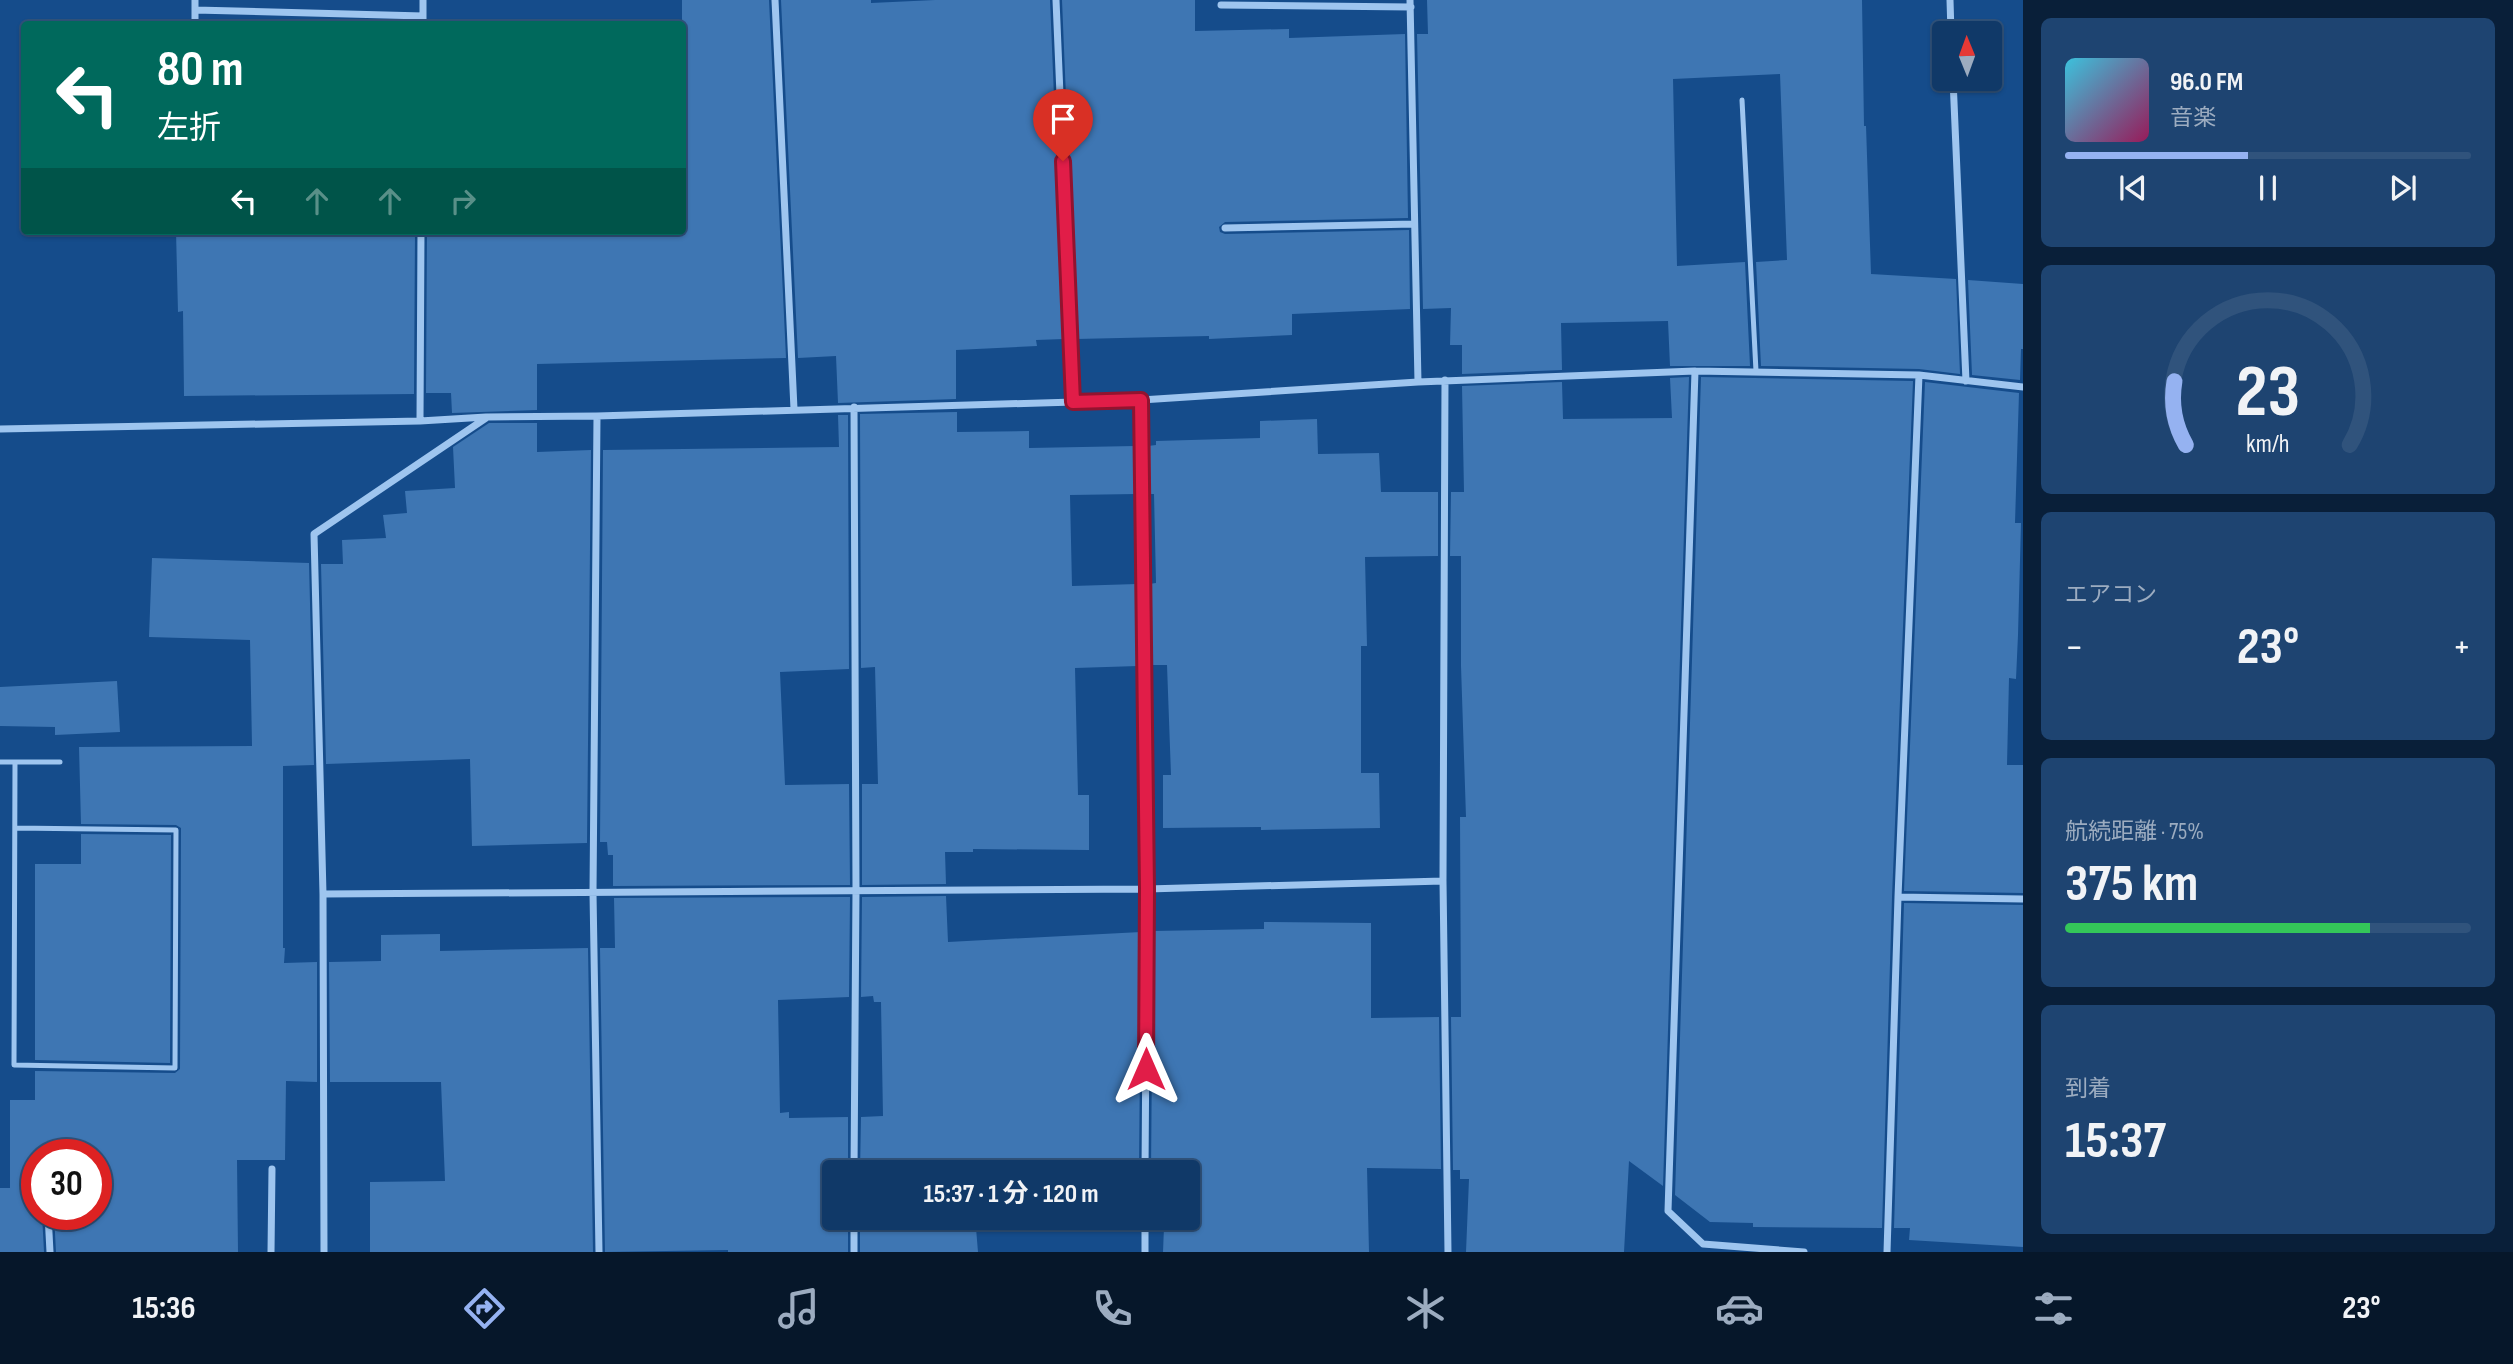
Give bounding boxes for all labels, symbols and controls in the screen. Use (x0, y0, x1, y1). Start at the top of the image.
north arrow (1932, 21, 2002, 91)
map controls (1932, 21, 2002, 91)
text: 80 m (157, 41, 244, 100)
icon: left (42, 49, 133, 140)
text: 96.0 FM (2170, 67, 2243, 98)
pin (1033, 89, 1093, 161)
icon: arrive (1044, 100, 1082, 138)
text: 音楽 (2170, 104, 2216, 132)
text: 左折 (157, 109, 221, 148)
icon: previous (2114, 169, 2152, 207)
icon: pause (2249, 169, 2287, 207)
icon: next (2384, 169, 2422, 207)
icon: left (225, 182, 263, 220)
icon: ahead (298, 182, 336, 220)
icon: ahead (371, 182, 409, 220)
icon: right (444, 182, 482, 220)
text: 23 (2236, 350, 2300, 438)
text: km/h (2246, 429, 2290, 460)
text: エアコン (2065, 581, 2157, 609)
text: 23° (2237, 616, 2299, 679)
text: − (2065, 625, 2084, 670)
text: + (2452, 625, 2471, 670)
text: 航続距離 · 75% (2065, 818, 2204, 846)
text: 375 km (2065, 853, 2198, 916)
position arrow (1109, 1032, 1183, 1106)
text: 到着 (2065, 1075, 2111, 1103)
text: 15:37 (2065, 1110, 2166, 1173)
speed limit sign: 30 (21, 1139, 112, 1230)
text: 15:37 · 1 分 · 120 m (924, 1179, 1098, 1210)
icon: directions (460, 1284, 509, 1333)
icon: music (774, 1284, 823, 1333)
icon: phone (1088, 1284, 1137, 1333)
icon: climate (1401, 1284, 1450, 1333)
icon: car (1715, 1284, 1764, 1333)
icon: filters (2029, 1284, 2078, 1333)
text: 15:36 (132, 1289, 196, 1328)
text: 23° (2342, 1289, 2381, 1328)

